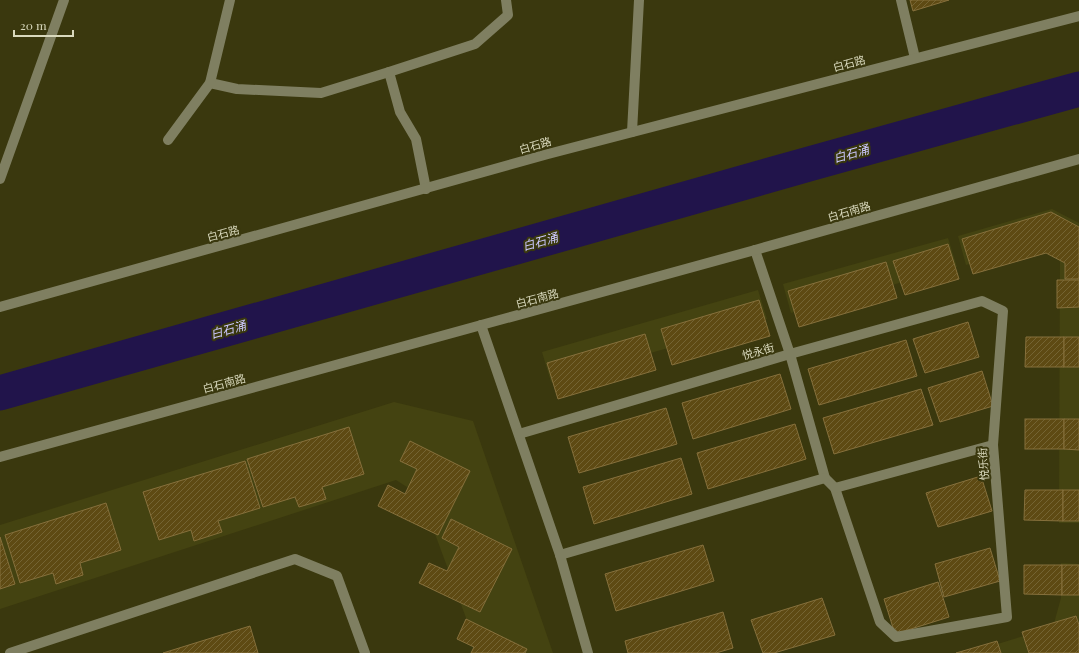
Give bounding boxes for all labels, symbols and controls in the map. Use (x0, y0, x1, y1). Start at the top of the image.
scale bar (14, 12, 73, 38)
text: 20 m (20, 17, 47, 33)
street label: 白石路 (831, 51, 867, 75)
street label: 白石路 (517, 133, 553, 157)
water label: 白石涌 (831, 140, 872, 166)
street label: 白石南路 (826, 198, 872, 224)
street label: 白石路 (205, 221, 241, 245)
water label: 白石涌 (520, 228, 561, 254)
street label: 白石南路 (514, 285, 560, 311)
water label: 白石涌 (208, 316, 249, 342)
street label: 悦永街 (740, 339, 776, 363)
street label: 白石南路 (201, 370, 247, 396)
street label: 悦乐街 (974, 447, 992, 481)

